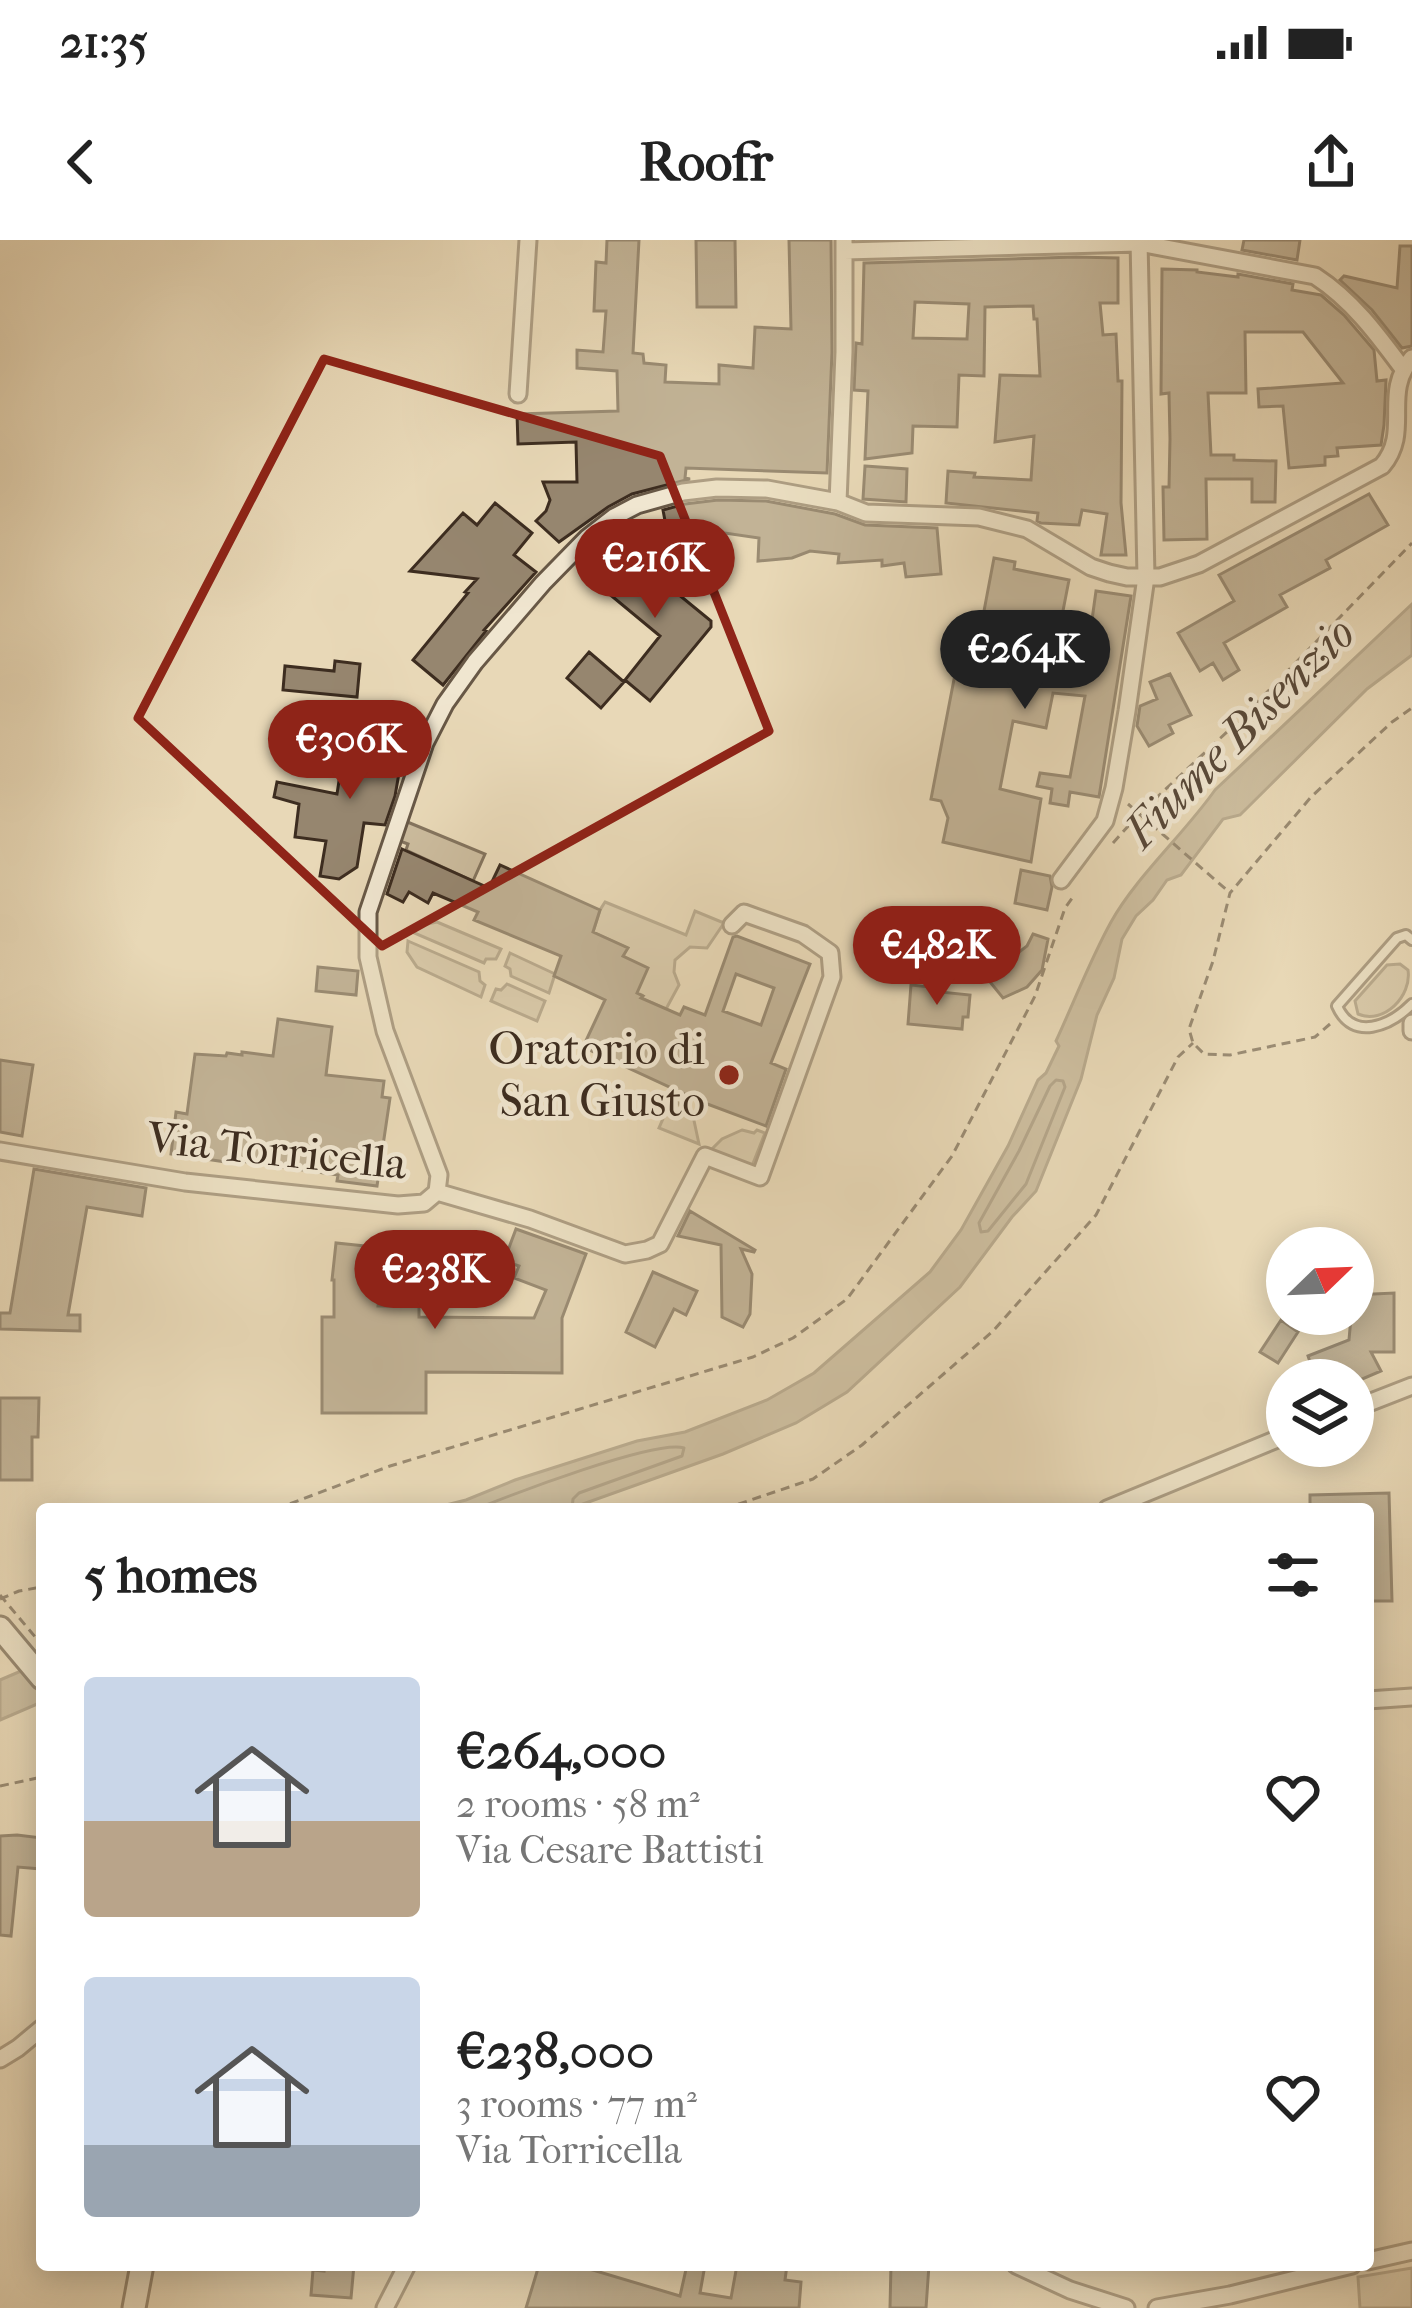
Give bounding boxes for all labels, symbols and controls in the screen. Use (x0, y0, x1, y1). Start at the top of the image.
text: 21:35 (60, 16, 148, 69)
icon: back (48, 129, 114, 195)
icon: share (1298, 129, 1364, 195)
text: Roofr (639, 131, 773, 194)
pin: €216K (571, 519, 739, 621)
text: €216K (602, 535, 708, 581)
water label: Fiume Bisenzio (1111, 605, 1366, 860)
pin: €264K (941, 610, 1109, 712)
text: €264K (967, 626, 1083, 672)
pin: €306K (266, 700, 434, 802)
text: €306K (295, 716, 405, 762)
pin: €482K (853, 906, 1021, 1008)
text: €482K (880, 922, 994, 968)
place label: Oratorio di San Giusto (489, 1023, 705, 1128)
marker: Oratorio di San Giusto (716, 1062, 742, 1088)
street label: Via Torricella (144, 1111, 410, 1191)
north arrow (1266, 1227, 1374, 1335)
map controls (1266, 1227, 1374, 1467)
pin: €238K (351, 1230, 519, 1332)
text: €238K (381, 1246, 489, 1292)
button: layers (1266, 1359, 1374, 1467)
icon: filters (1260, 1542, 1326, 1608)
text: 5 homes (84, 1545, 257, 1605)
text: €264,000 (456, 1721, 666, 1781)
icon: home (180, 1725, 324, 1869)
icon: heart (1260, 1764, 1326, 1830)
text: 2 rooms · 58 m² (456, 1781, 700, 1827)
text: Via Cesare Battisti (456, 1827, 764, 1873)
text: €238,000 (456, 2021, 654, 2081)
icon: home (180, 2025, 324, 2169)
icon: heart (1260, 2064, 1326, 2130)
text: 3 rooms · 77 m² (456, 2081, 697, 2127)
text: Via Torricella (456, 2127, 682, 2173)

